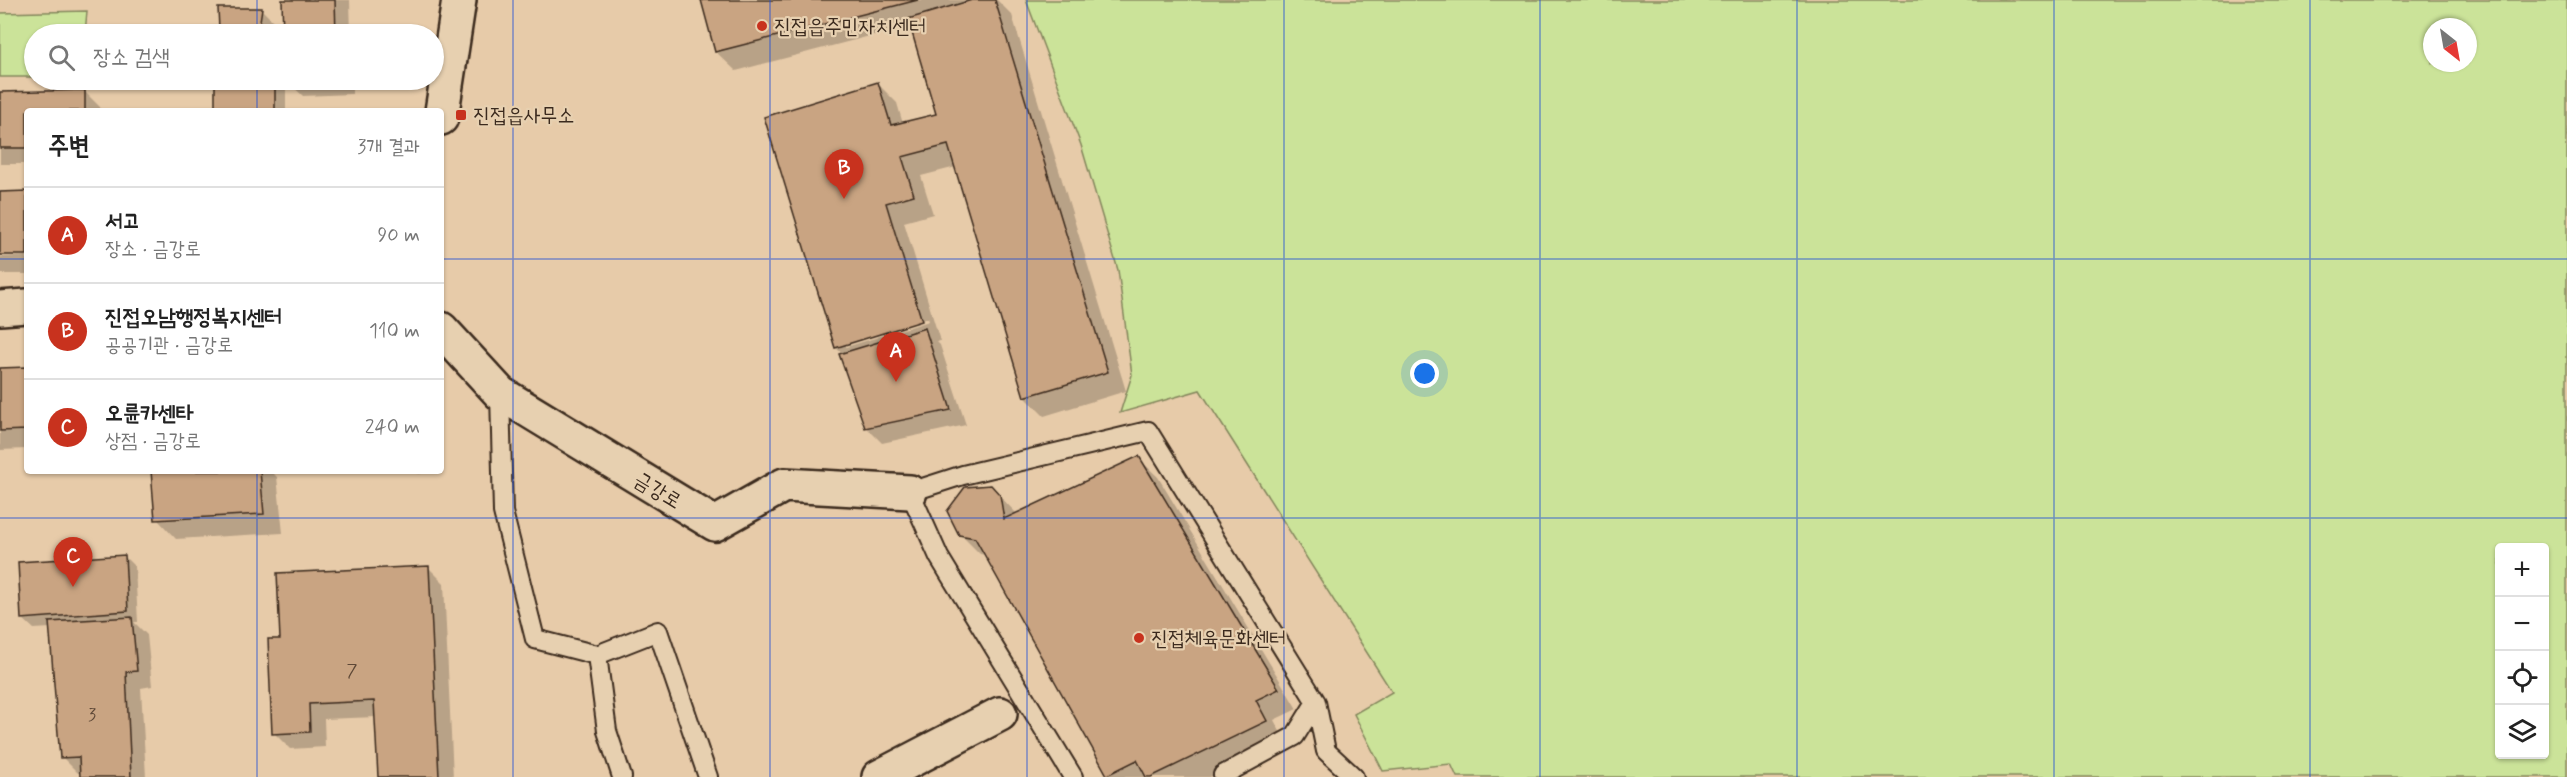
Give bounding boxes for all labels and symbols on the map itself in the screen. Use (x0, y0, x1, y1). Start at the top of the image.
place label: 진접읍주민자치센터 (774, 13, 926, 41)
north arrow (2423, 18, 2477, 72)
marker: 진접읍주민자치센터 (755, 19, 769, 33)
place label: 진접읍사무소 (473, 102, 574, 130)
marker: 진접읍사무소 (454, 108, 468, 122)
pin: B (824, 150, 864, 199)
pin: A (876, 332, 916, 382)
your location (1410, 359, 1439, 388)
street label: 금강로 (629, 466, 686, 516)
pin: C (54, 538, 92, 587)
place label: 진접체육문화센터 (1151, 625, 1286, 653)
marker: 진접체육문화센터 (1132, 631, 1146, 645)
house number: 7 (347, 659, 358, 683)
house number: 3 (88, 703, 96, 727)

